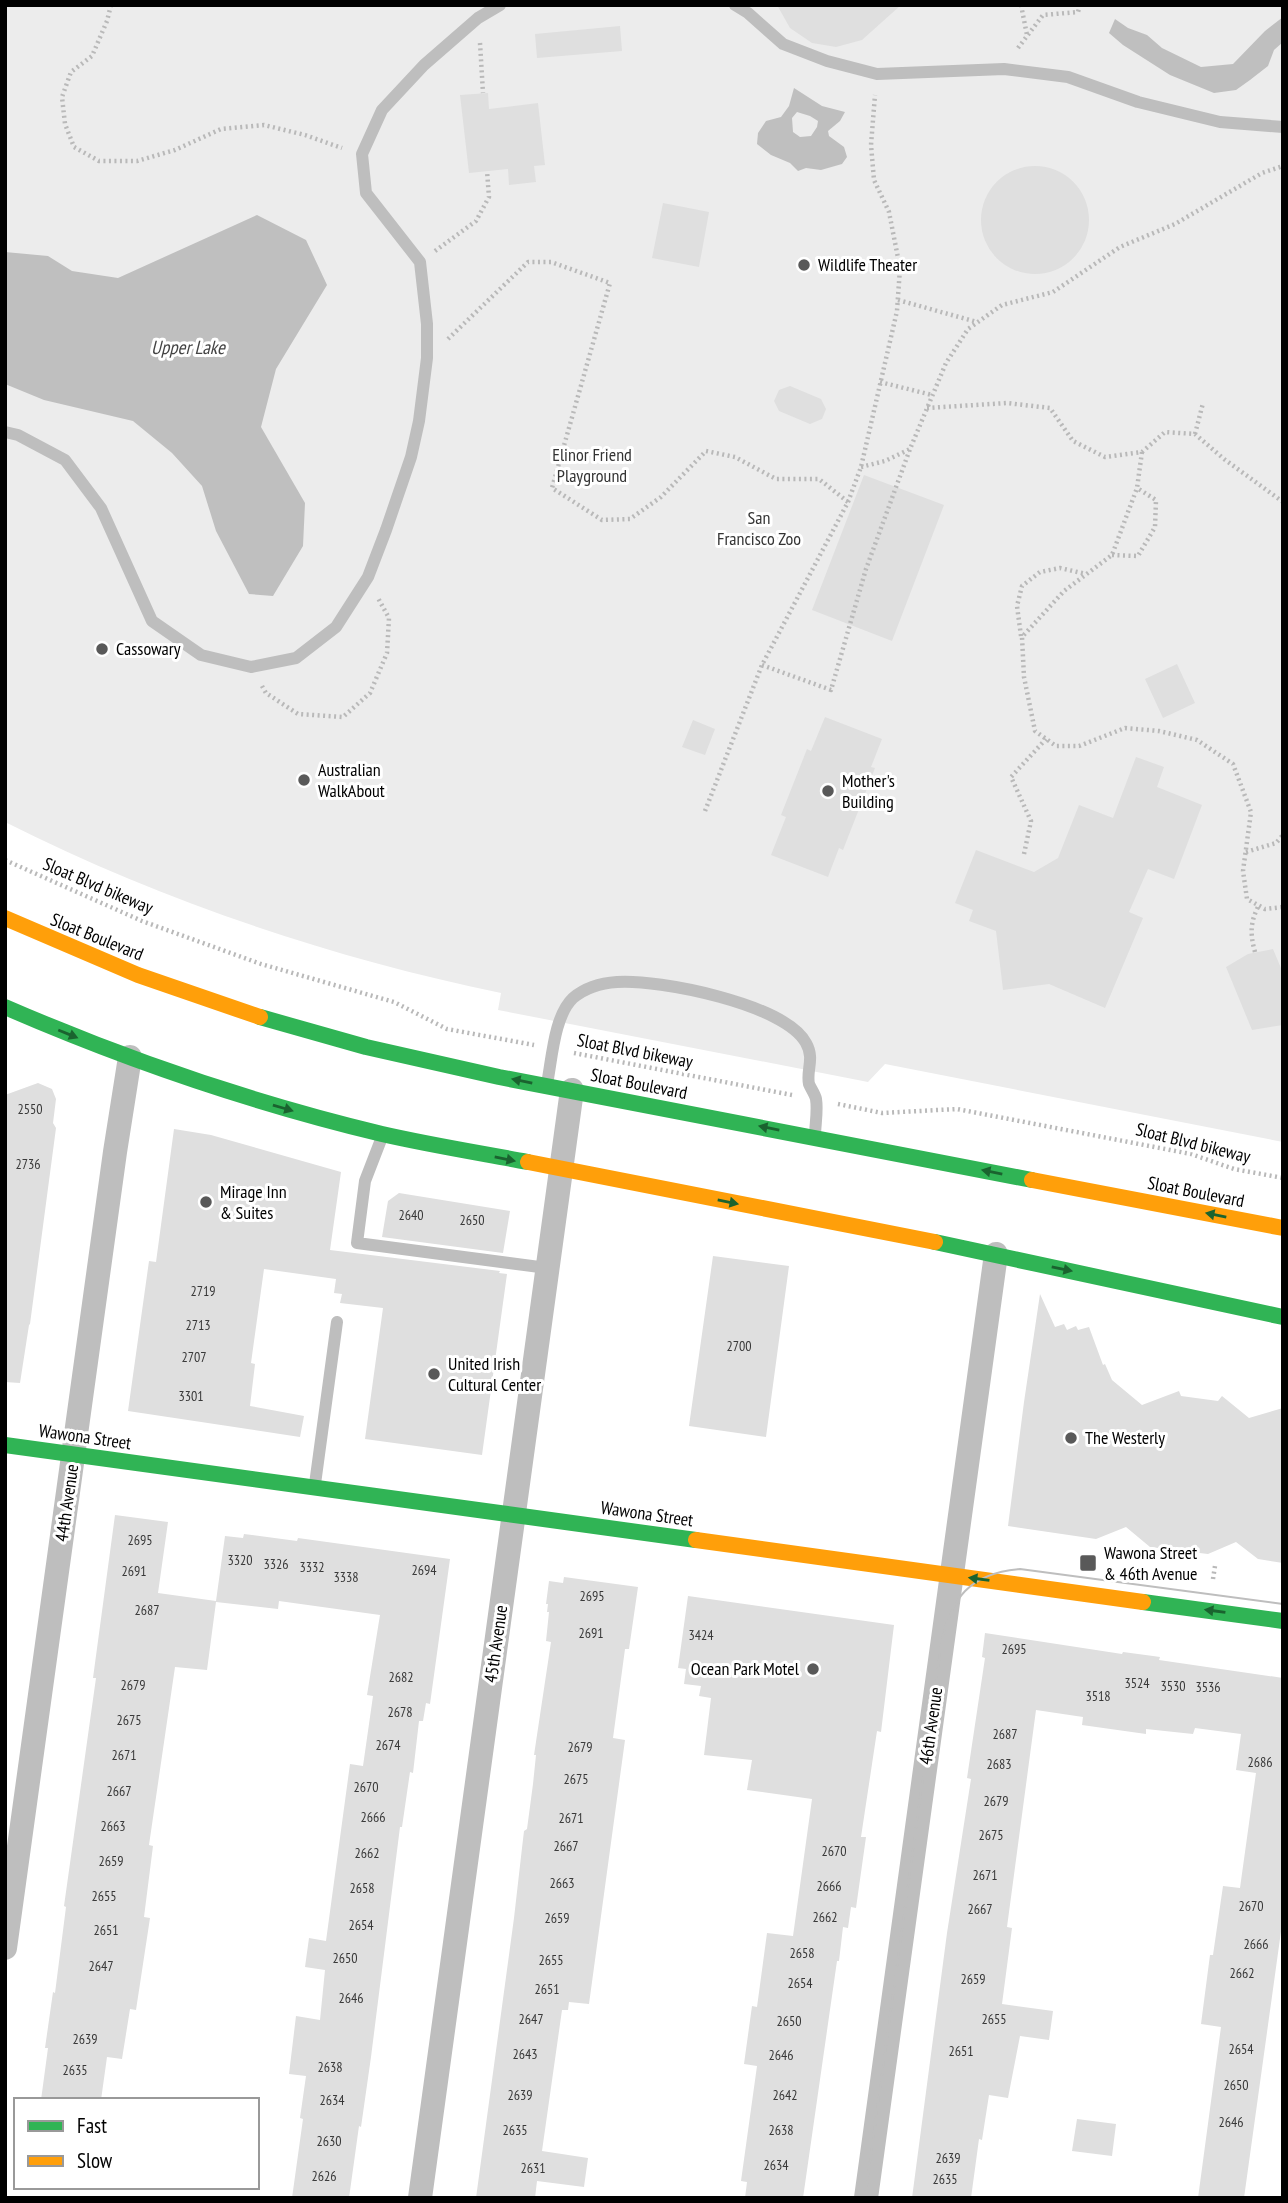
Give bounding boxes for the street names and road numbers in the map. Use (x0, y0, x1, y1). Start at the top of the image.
street label: Sloat Blvd bikeway (40, 852, 157, 919)
street label: Sloat Boulevard (47, 908, 147, 966)
street label: Sloat Blvd bikeway (575, 1028, 695, 1073)
street label: Sloat Boulevard (589, 1063, 689, 1104)
street label: Sloat Blvd bikeway (1133, 1117, 1253, 1168)
street label: Sloat Boulevard (1146, 1171, 1246, 1212)
street label: Wawona Street (37, 1419, 133, 1454)
street label: 44th Avenue (50, 1463, 83, 1543)
street label: Wawona Street (599, 1496, 695, 1531)
street label: 45th Avenue (479, 1604, 512, 1684)
street label: 46th Avenue (914, 1686, 947, 1766)

